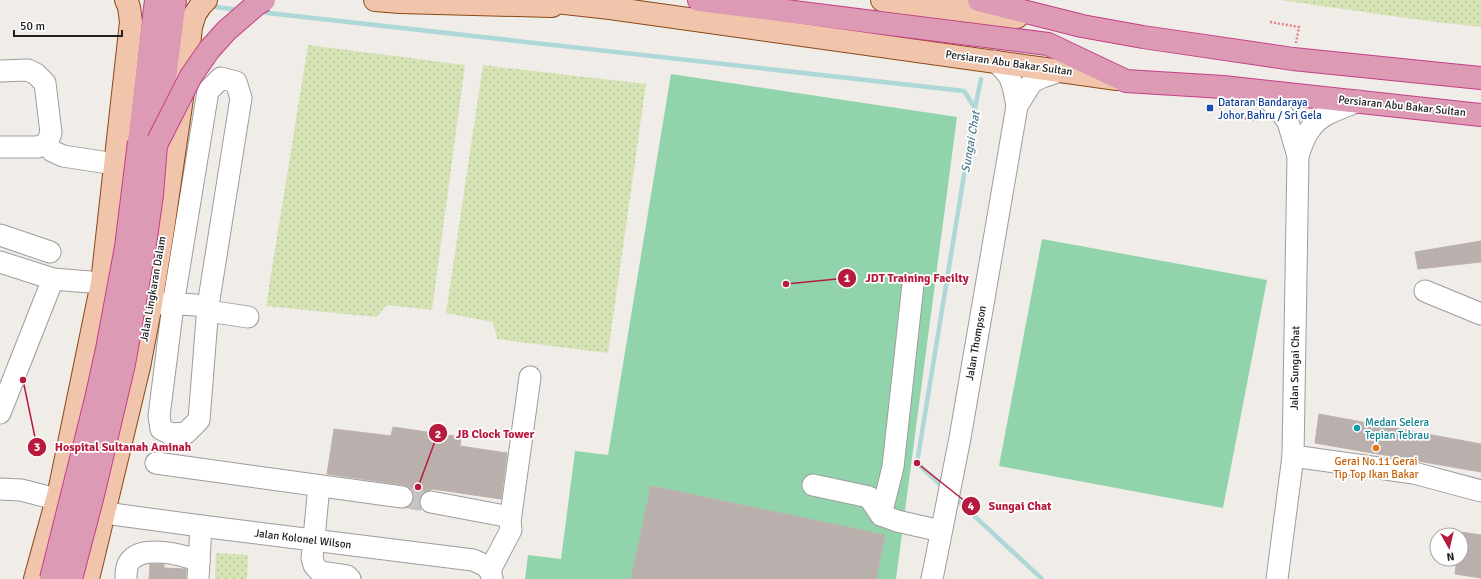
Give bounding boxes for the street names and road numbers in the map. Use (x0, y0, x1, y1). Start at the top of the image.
street label: Persiaran Abu Bakar Sultan (945, 48, 1073, 78)
street label: Persiaran Abu Bakar Sultan (1338, 93, 1466, 119)
street label: Jalan Lingkaran Dalam (137, 235, 169, 343)
street label: Jalan Thompson (963, 305, 989, 381)
street label: Jalan Sungai Chat (1288, 326, 1302, 410)
street label: Jalan Kolonel Wilson (254, 527, 352, 551)

